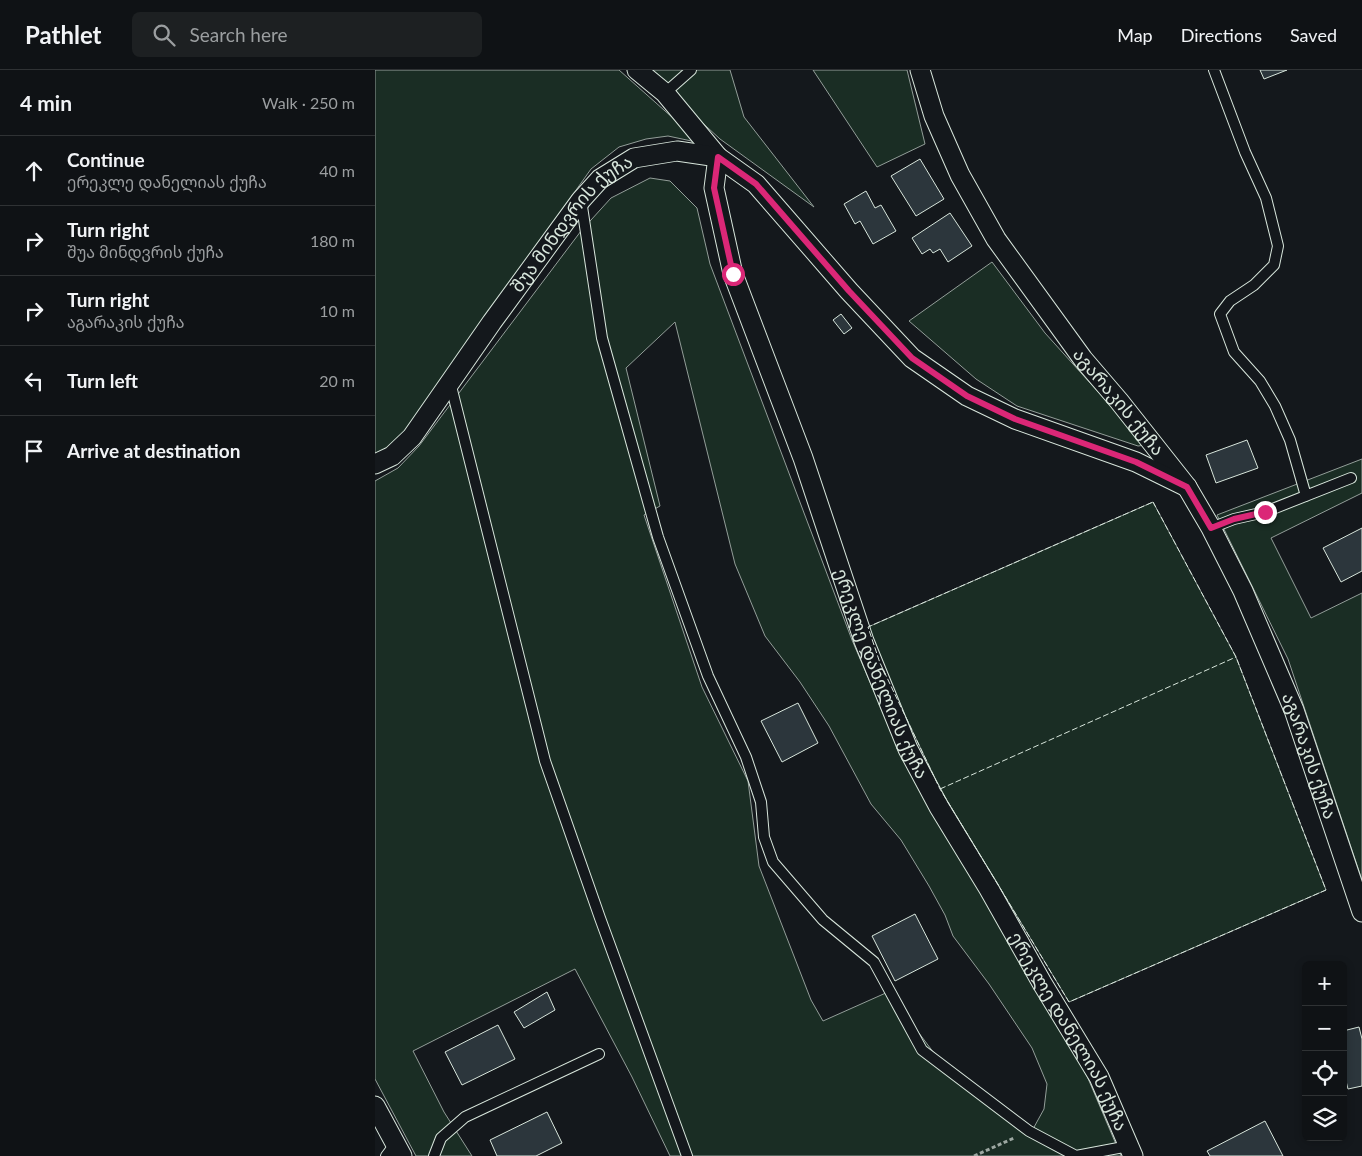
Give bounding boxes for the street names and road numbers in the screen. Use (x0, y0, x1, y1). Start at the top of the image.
street label: შუა მინდვრის ქუჩა (505, 150, 636, 296)
street label: აგარაკის ქუჩა (1069, 344, 1170, 459)
street label: ერეკლე დანელიას ქუჩა (830, 565, 934, 782)
street label: აგარაკის ქუჩა (1278, 689, 1342, 822)
street label: ერეკლე დანელიას ქუჩა (1004, 927, 1133, 1134)

